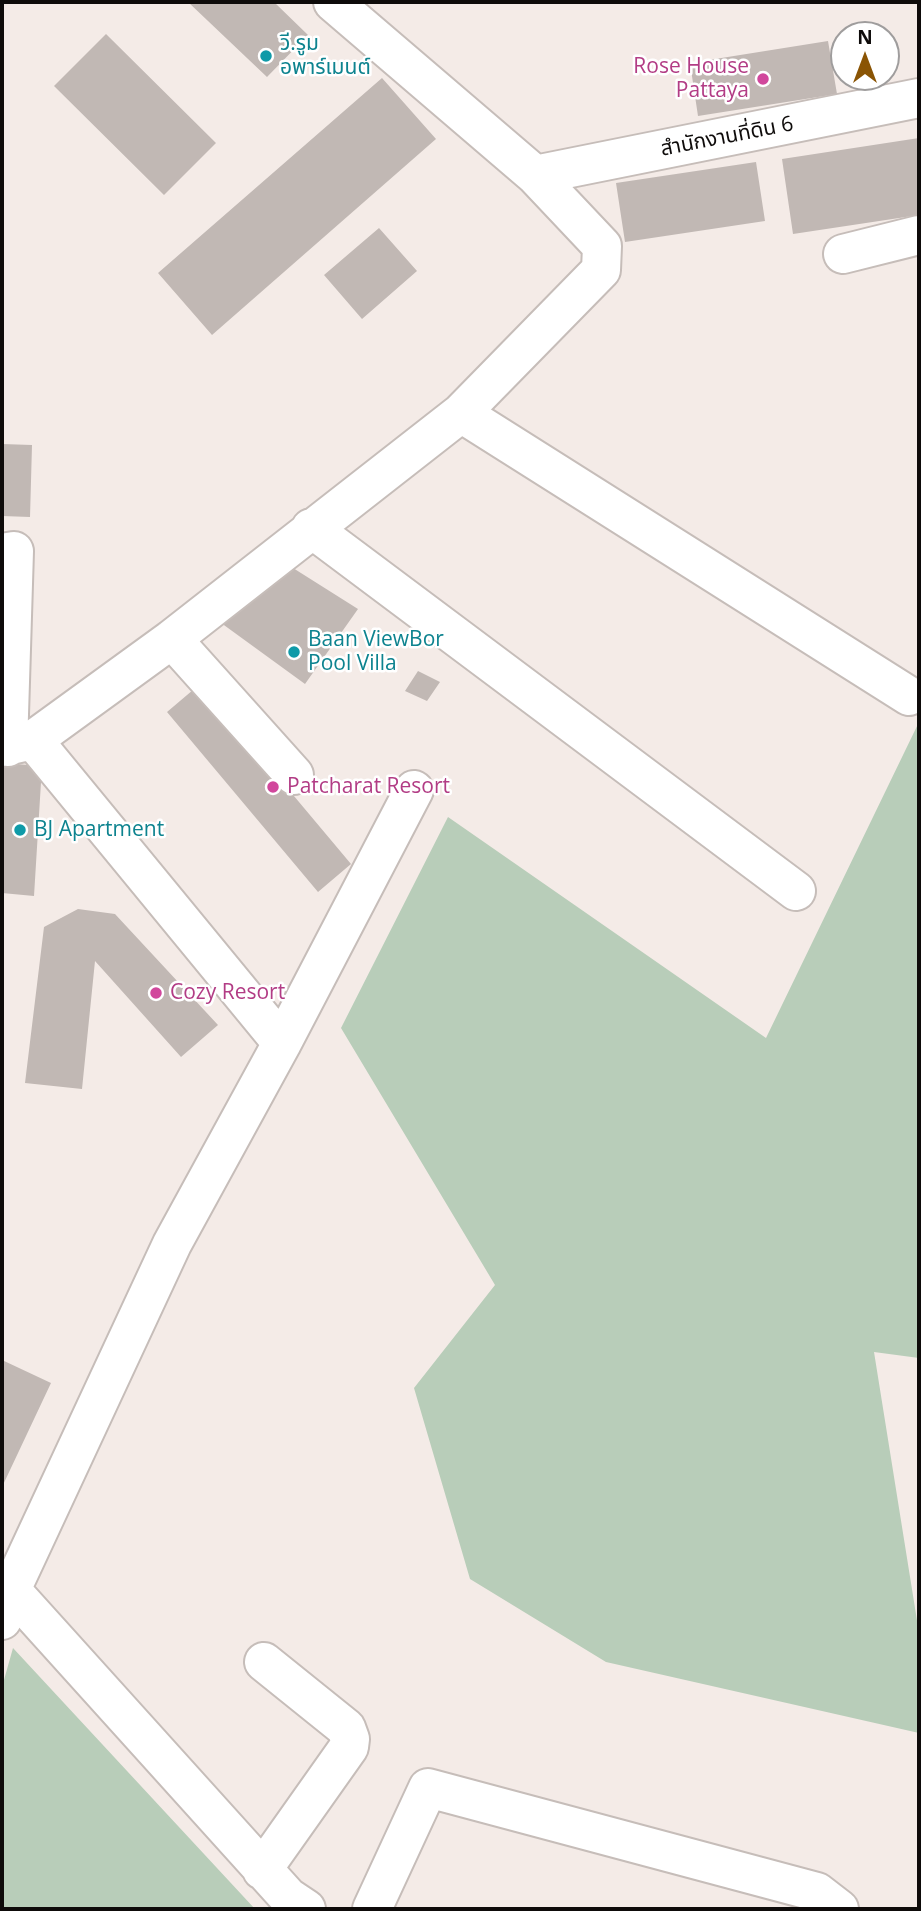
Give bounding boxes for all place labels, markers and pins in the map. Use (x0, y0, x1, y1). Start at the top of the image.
place label: วี.รูม อพาร์เมนต์ (280, 31, 371, 81)
marker: วี.รูม อพาร์เมนต์ (258, 48, 274, 64)
place label: Rose House Pattaya (633, 54, 749, 104)
marker: Rose House Pattaya (755, 71, 771, 87)
place label: Baan ViewBor Pool Villa (308, 627, 444, 677)
marker: Baan ViewBor Pool Villa (286, 644, 302, 660)
place label: Patcharat Resort (287, 774, 450, 800)
marker: Patcharat Resort (265, 779, 281, 795)
place label: BJ Apartment (34, 817, 164, 843)
marker: BJ Apartment (12, 822, 28, 838)
place label: Cozy Resort (170, 980, 285, 1006)
marker: Cozy Resort (148, 985, 164, 1001)

